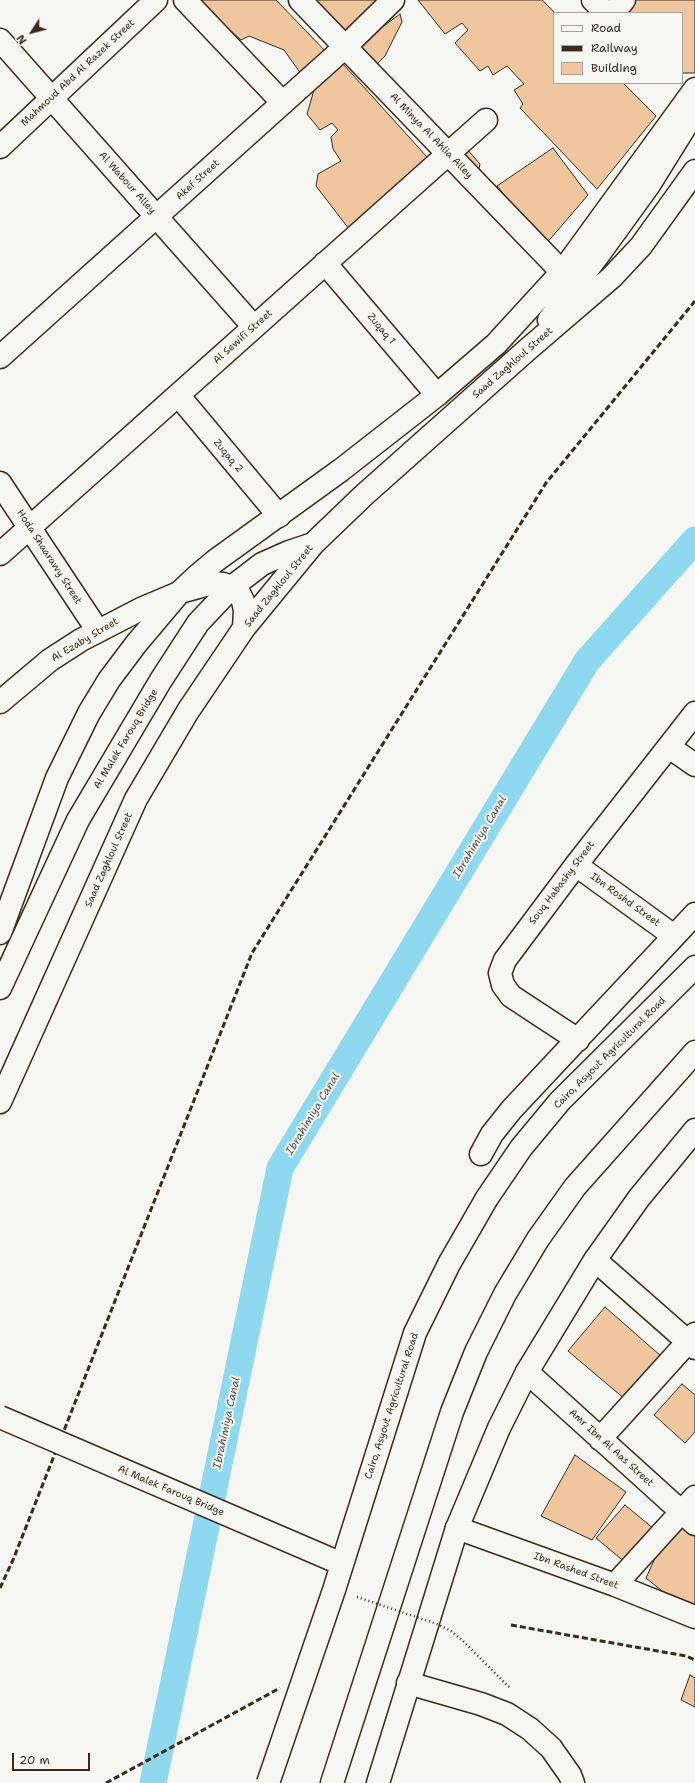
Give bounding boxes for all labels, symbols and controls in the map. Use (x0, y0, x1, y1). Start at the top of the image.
north arrow (12, 12, 52, 52)
legend (553, 12, 683, 84)
street label: Mahmoud Abd Al Razek Street (19, 17, 137, 129)
text: Road (591, 20, 621, 36)
text: N (13, 31, 31, 47)
text: Railway (591, 40, 638, 56)
text: Building (591, 60, 637, 76)
street label: Al Minya Al Ahlia Alley (387, 91, 475, 181)
street label: Al Wabour Alley (96, 150, 158, 216)
street label: Akef Street (174, 157, 222, 203)
street label: Al Sewifi Street (211, 307, 275, 367)
street label: Zuqaq 1 (365, 311, 397, 347)
street label: Saad Zaghloul Street (470, 325, 556, 401)
street label: Zuqaq 2 (211, 437, 245, 475)
street label: Hoda Shaarawy Street (14, 507, 84, 607)
street label: Saad Zaghloul Street (242, 542, 316, 630)
street label: Al Ezaby Street (49, 615, 121, 665)
street label: Al Malek Farouq Bridge (91, 687, 161, 791)
water label: Ibrahimiya Canal (450, 793, 510, 881)
street label: Saad Zaghloul Street (83, 811, 135, 909)
street label: Souq Habashy Street (527, 839, 597, 927)
street label: Ibn Roshd Street (588, 871, 662, 929)
street label: Cairo, Asyout Agricultural Road (552, 995, 668, 1111)
water label: Ibrahimiya Canal (283, 1070, 343, 1158)
street label: Cairo, Asyout Agricultural Road (363, 1331, 421, 1481)
water label: Ibrahimiya Canal (211, 1376, 243, 1470)
street label: Amr Ibn Al Aas Street (566, 1407, 656, 1489)
street label: Al Malek Farouq Bridge (116, 1463, 226, 1519)
street label: Ibn Rashed Street (532, 1550, 620, 1592)
scale bar (14, 1745, 92, 1771)
text: 20 m (19, 1752, 50, 1768)

